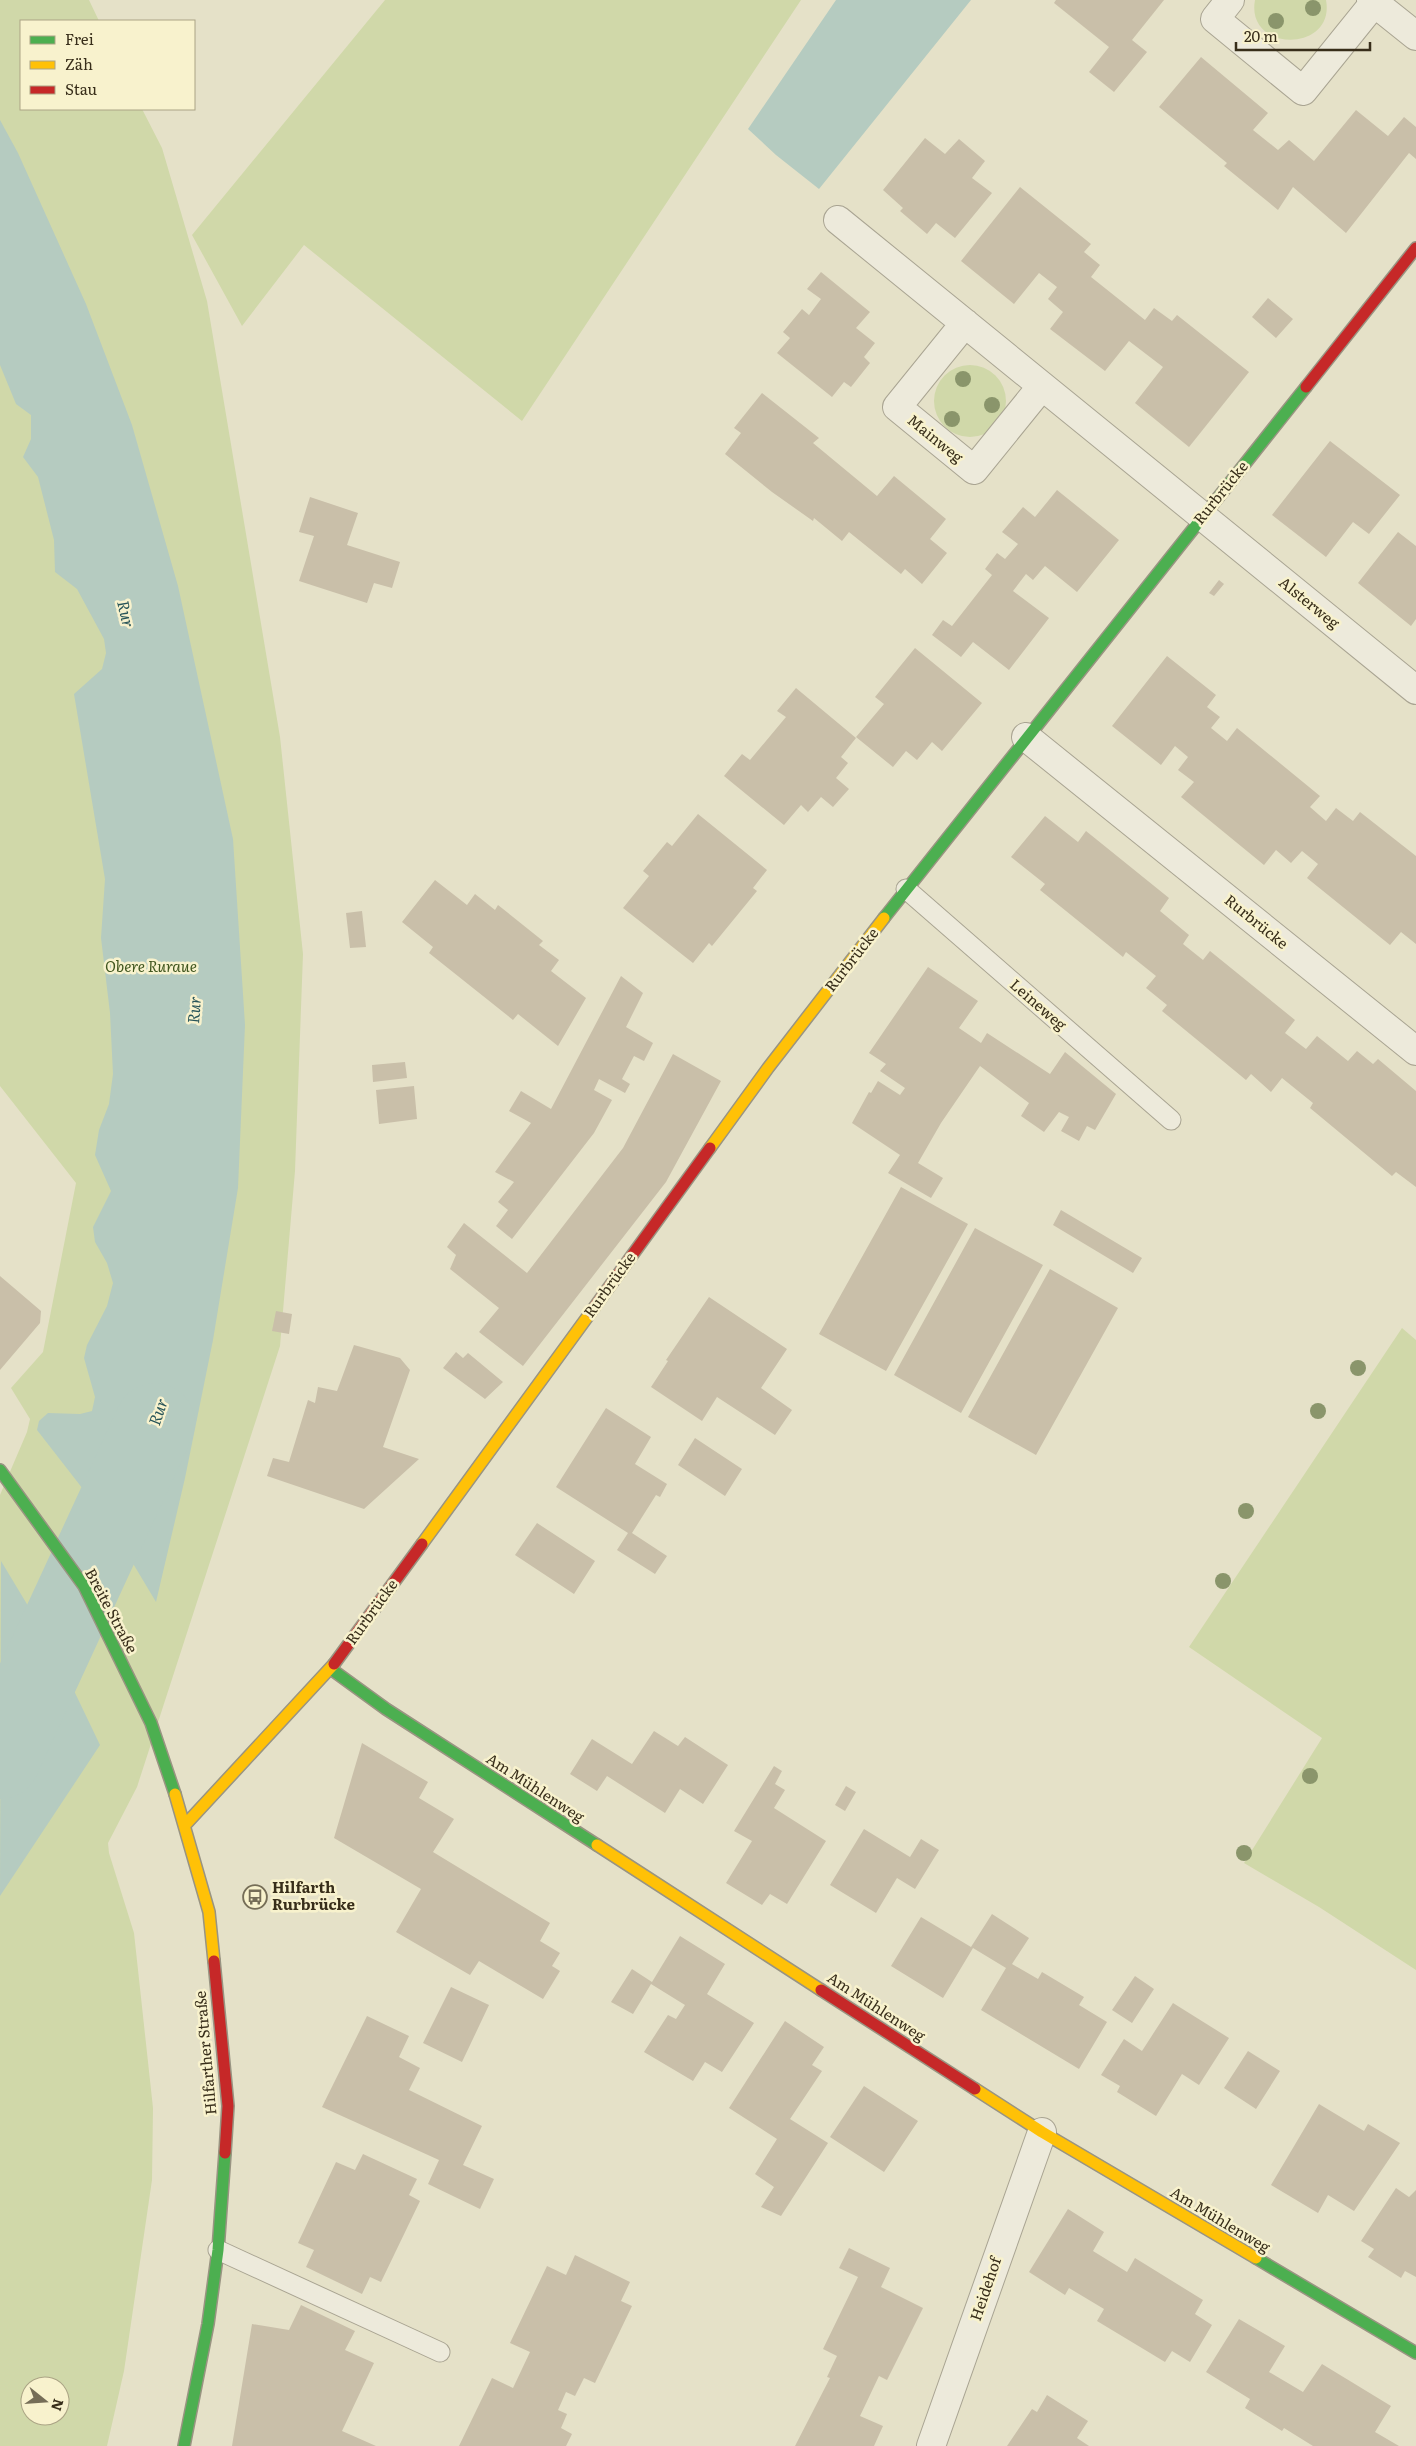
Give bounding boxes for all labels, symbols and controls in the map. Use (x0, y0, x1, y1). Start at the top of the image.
legend (20, 20, 195, 110)
scale bar (1236, 20, 1370, 52)
text: 20 m (1244, 24, 1278, 47)
text: Frei (65, 27, 94, 50)
text: Zäh (65, 52, 93, 75)
text: Stau (65, 77, 97, 100)
street label: Mainweg (903, 408, 969, 468)
street label: Rurbrücke (1187, 455, 1253, 529)
street label: Alsterweg (1275, 570, 1346, 634)
water label: Rur (112, 598, 142, 630)
street label: Rurbrücke (1220, 888, 1294, 954)
street label: Rurbrücke (818, 922, 883, 996)
park label: Obere Ruraue (105, 954, 197, 977)
street label: Leineweg (1006, 973, 1073, 1035)
water label: Rur (180, 996, 206, 1024)
street label: Rurbrücke (577, 1246, 641, 1322)
water label: Rur (141, 1395, 173, 1428)
street label: Breite Straße (80, 1564, 145, 1657)
street label: Rurbrücke (339, 1573, 403, 1649)
street label: Am Mühlenweg (482, 1746, 590, 1827)
place label: Hilfarth Rurbrücke (272, 1875, 355, 1915)
bus stop icon: Hilfarth Rurbrücke (242, 1884, 268, 1910)
street label: Am Mühlenweg (823, 1965, 931, 2046)
street label: Hilfarther Straße (188, 1990, 221, 2116)
street label: Am Mühlenweg (1166, 2180, 1276, 2258)
street label: Heidehof (963, 2252, 1007, 2324)
north arrow (20, 2376, 70, 2426)
text: N (47, 2397, 70, 2414)

